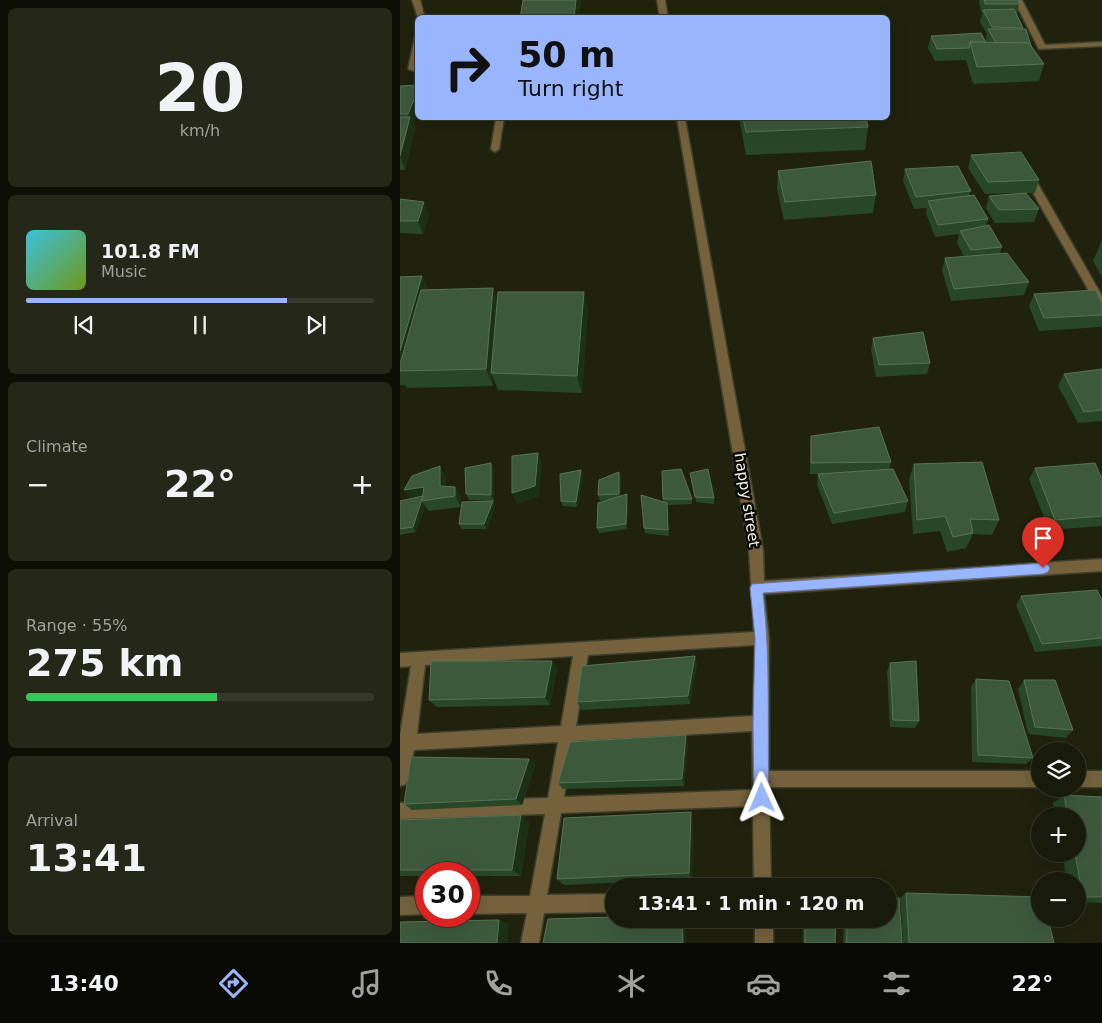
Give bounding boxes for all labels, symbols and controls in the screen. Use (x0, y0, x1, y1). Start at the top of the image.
icon: right (435, 35, 500, 100)
text: 50 m (518, 35, 615, 75)
text: 20 (155, 51, 245, 126)
text: Turn right (518, 76, 623, 101)
text: km/h (180, 121, 220, 140)
text: 101.8 FM (101, 240, 200, 262)
text: Music (101, 262, 147, 281)
icon: previous (70, 311, 98, 339)
icon: pause (186, 311, 214, 339)
icon: next (302, 311, 330, 339)
text: Climate (26, 437, 88, 456)
street label: happy street (731, 452, 763, 549)
text: 22° (164, 462, 236, 506)
text: − (26, 468, 49, 501)
text: + (351, 468, 374, 501)
pin (1022, 517, 1064, 568)
icon: arrive (1029, 524, 1057, 552)
text: Range · 55% (26, 616, 128, 635)
text: 275 km (26, 641, 183, 685)
map controls (1031, 742, 1086, 927)
button: layers (1031, 742, 1086, 797)
position arrow (735, 771, 787, 823)
button: + (1031, 807, 1086, 862)
text: Arrival (26, 811, 78, 830)
text: 13:41 (26, 836, 147, 880)
speed limit sign: 30 (415, 862, 480, 927)
button: − (1031, 872, 1086, 927)
text: 13:41 · 1 min · 120 m (637, 892, 865, 914)
icon: directions (216, 966, 251, 1001)
icon: music (349, 966, 384, 1001)
icon: phone (481, 966, 516, 1001)
icon: climate (614, 966, 649, 1001)
icon: car (746, 966, 781, 1001)
icon: filters (879, 966, 914, 1001)
text: 13:40 (49, 971, 119, 996)
text: 22° (1012, 971, 1053, 996)

